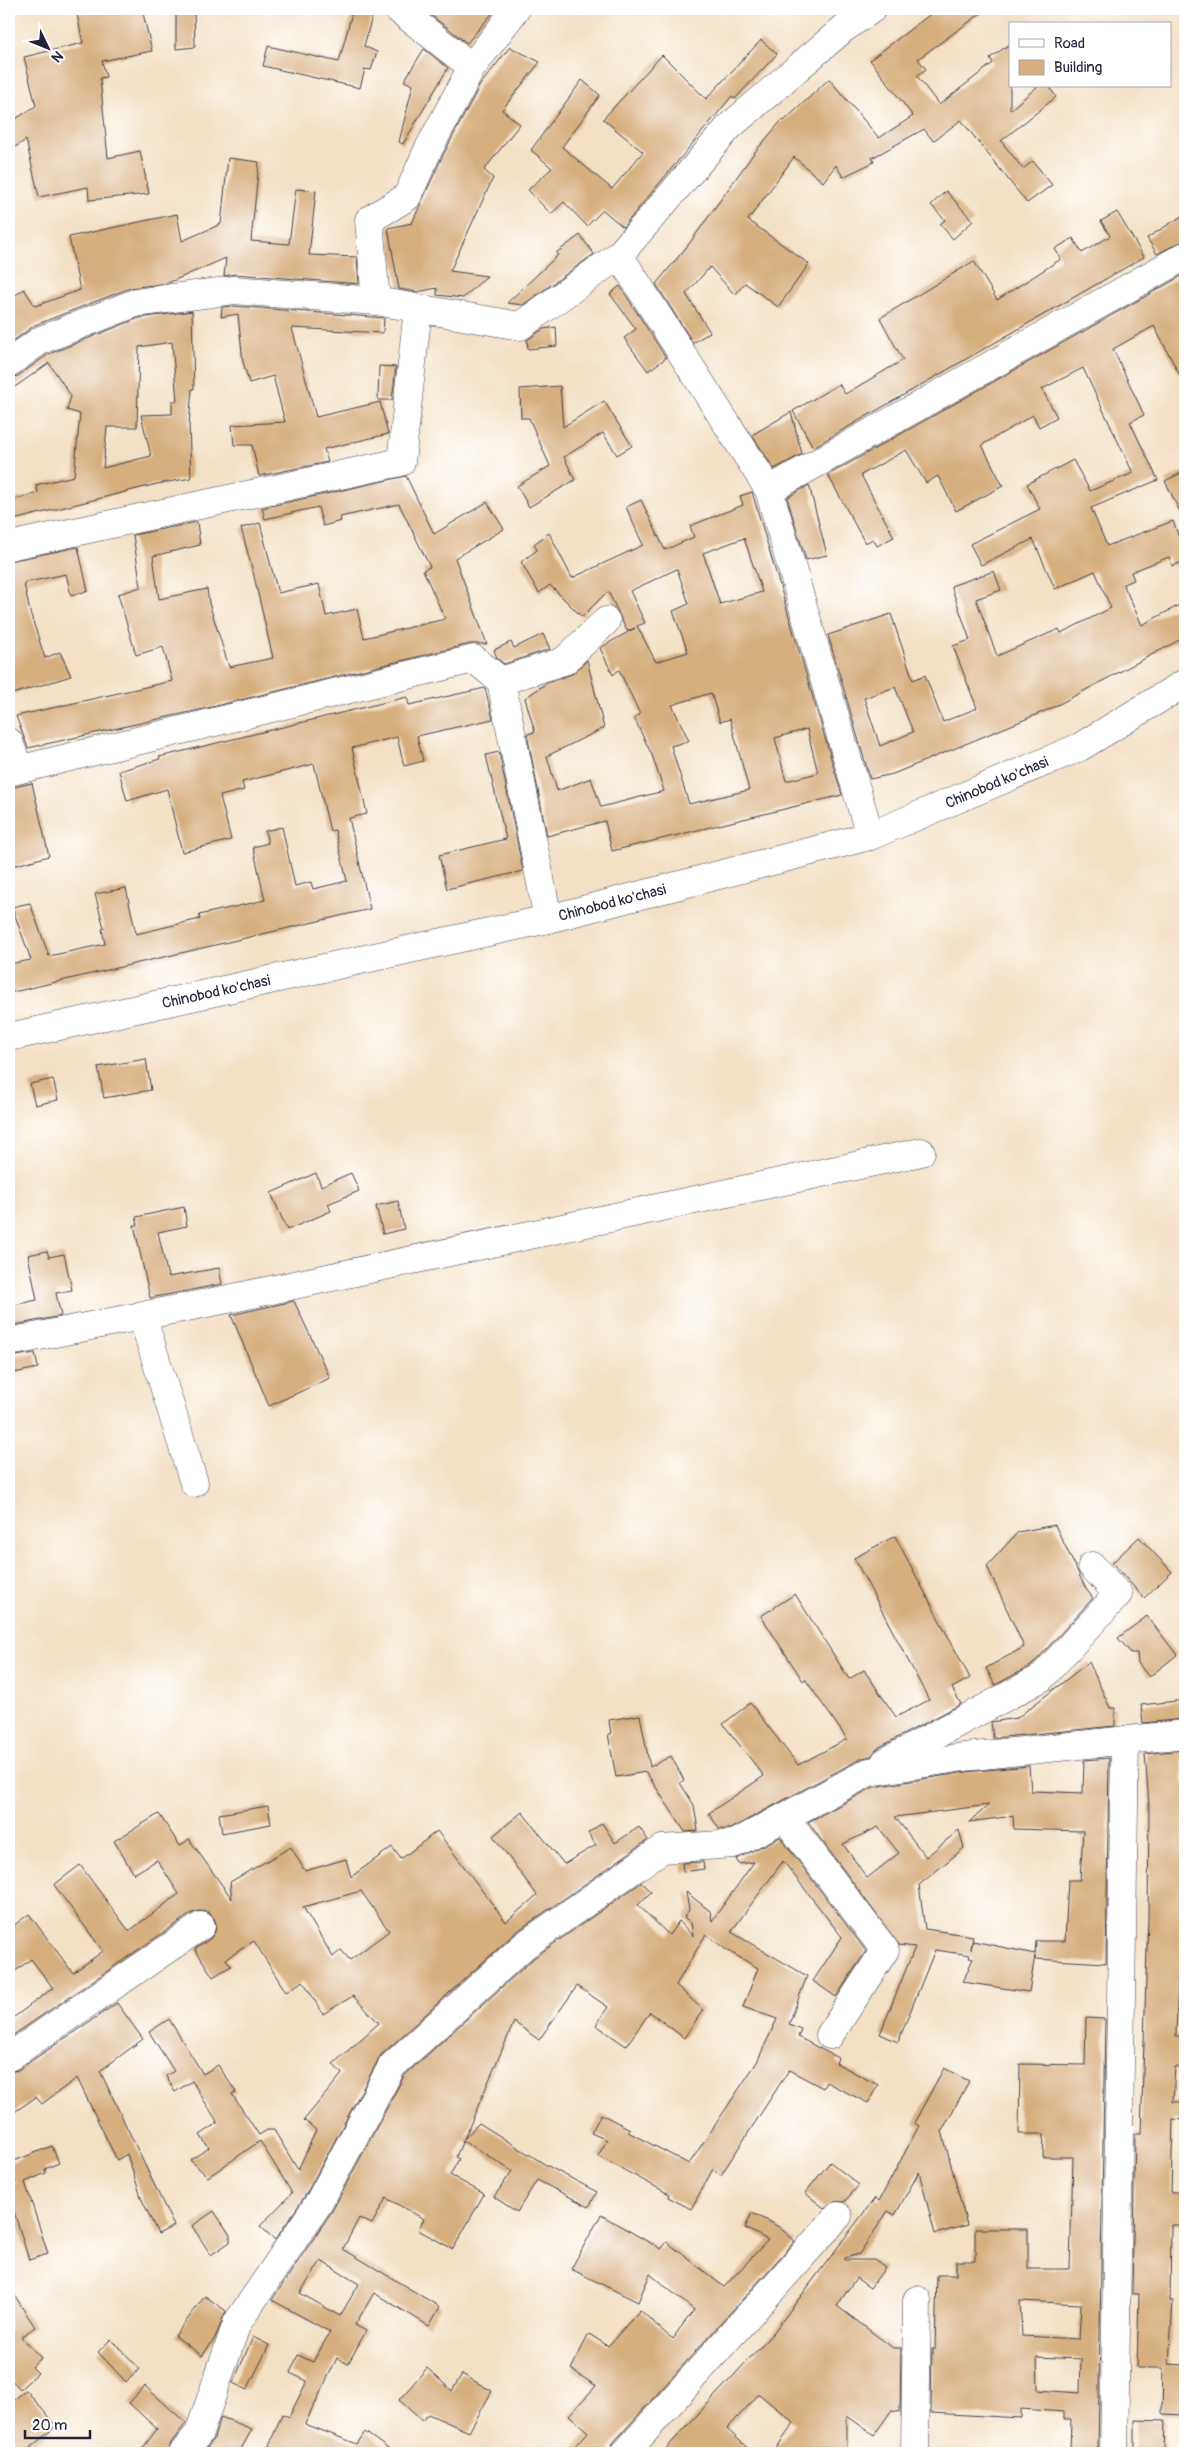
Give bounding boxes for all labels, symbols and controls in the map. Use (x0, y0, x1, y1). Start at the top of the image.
north arrow (22, 22, 72, 72)
legend (1009, 22, 1172, 88)
text: Road (1054, 34, 1085, 53)
text: N (48, 47, 67, 66)
text: Building (1054, 58, 1102, 77)
street label: Chinobod ko'chasi (942, 752, 1052, 813)
street label: Chinobod ko'chasi (556, 879, 668, 925)
street label: Chinobod ko'chasi (160, 971, 272, 1013)
scale bar (25, 2407, 90, 2439)
text: 20 m (32, 2416, 67, 2435)

